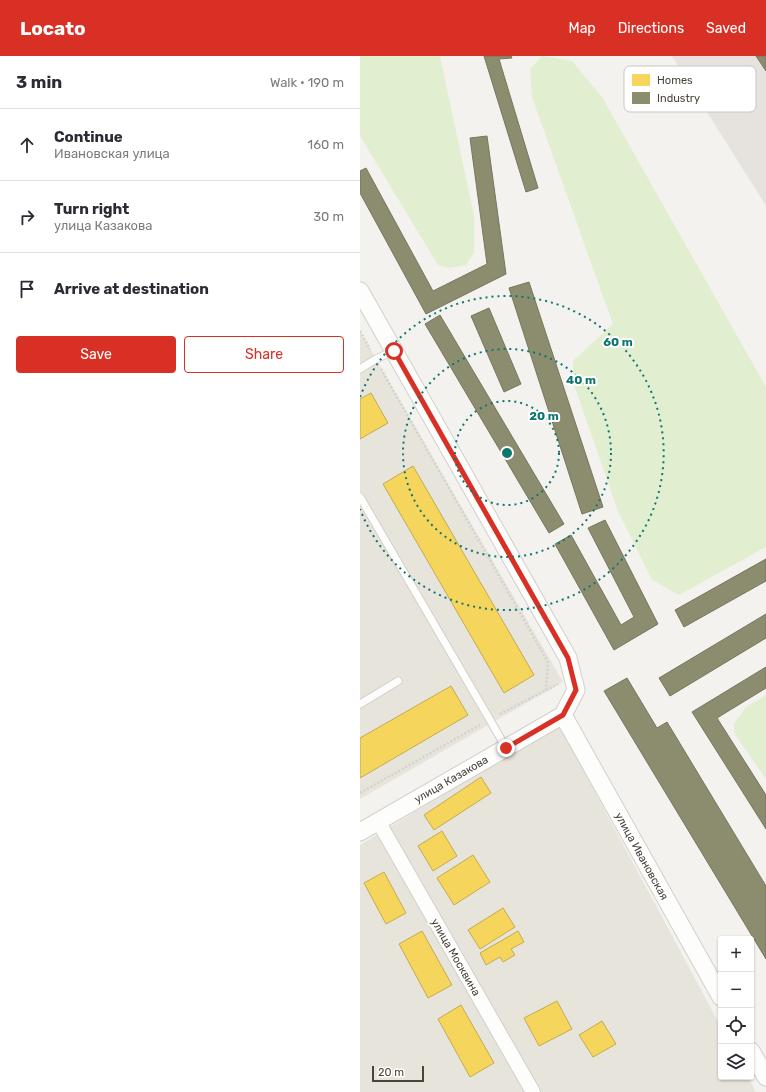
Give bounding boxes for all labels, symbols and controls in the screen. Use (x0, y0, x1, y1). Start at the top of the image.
text: Locato (20, 17, 86, 40)
text: Map (569, 20, 596, 37)
text: Directions (618, 20, 684, 37)
text: Saved (706, 20, 746, 37)
legend (624, 66, 756, 112)
text: 3 min (16, 72, 62, 92)
text: Homes (657, 74, 693, 87)
text: Walk · 190 m (270, 75, 344, 90)
text: Industry (657, 92, 700, 105)
text: Continue (54, 128, 123, 146)
icon: ahead (16, 134, 38, 156)
text: 160 m (308, 137, 344, 152)
text: Ивановская улица (54, 146, 170, 161)
text: Turn right (54, 200, 129, 218)
icon: right (16, 206, 38, 228)
text: 30 m (313, 209, 344, 224)
text: улица Казакова (54, 218, 153, 233)
icon: arrive (16, 278, 38, 300)
text: Arrive at destination (54, 280, 209, 298)
text: 60 m (603, 335, 633, 349)
button: Save (16, 336, 176, 373)
button: Share (184, 336, 344, 373)
route start (385, 342, 403, 360)
text: 40 m (566, 373, 596, 387)
text: 20 m (529, 409, 559, 423)
centre of rings (500, 446, 514, 460)
route end (497, 739, 515, 757)
street label: улица Казакова (412, 753, 491, 806)
street label: улица Ивановская (612, 810, 671, 902)
street label: улица Москвина (428, 916, 483, 998)
map controls (718, 936, 754, 1080)
button: + (718, 936, 754, 972)
button: − (718, 972, 754, 1008)
button: locate (718, 1008, 754, 1044)
button: layers (718, 1044, 754, 1080)
scale bar (372, 1064, 424, 1083)
text: 20 m (378, 1066, 404, 1079)

